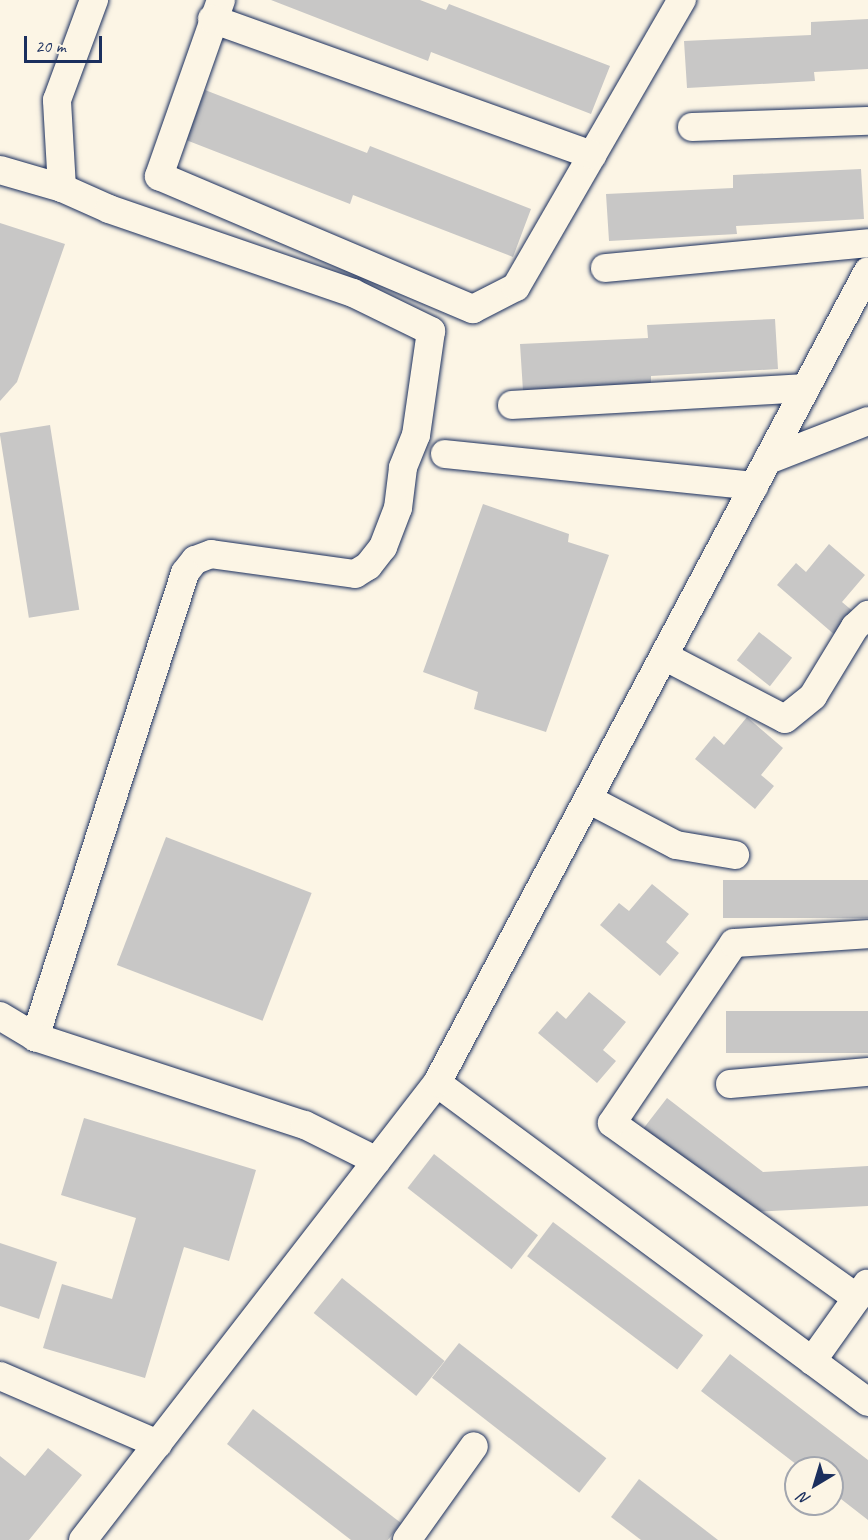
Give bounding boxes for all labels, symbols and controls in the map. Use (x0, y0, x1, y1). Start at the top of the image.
scale bar (27, 24, 105, 62)
text: 20 m (35, 35, 66, 57)
north arrow (784, 1456, 844, 1516)
text: N (794, 1488, 814, 1510)

